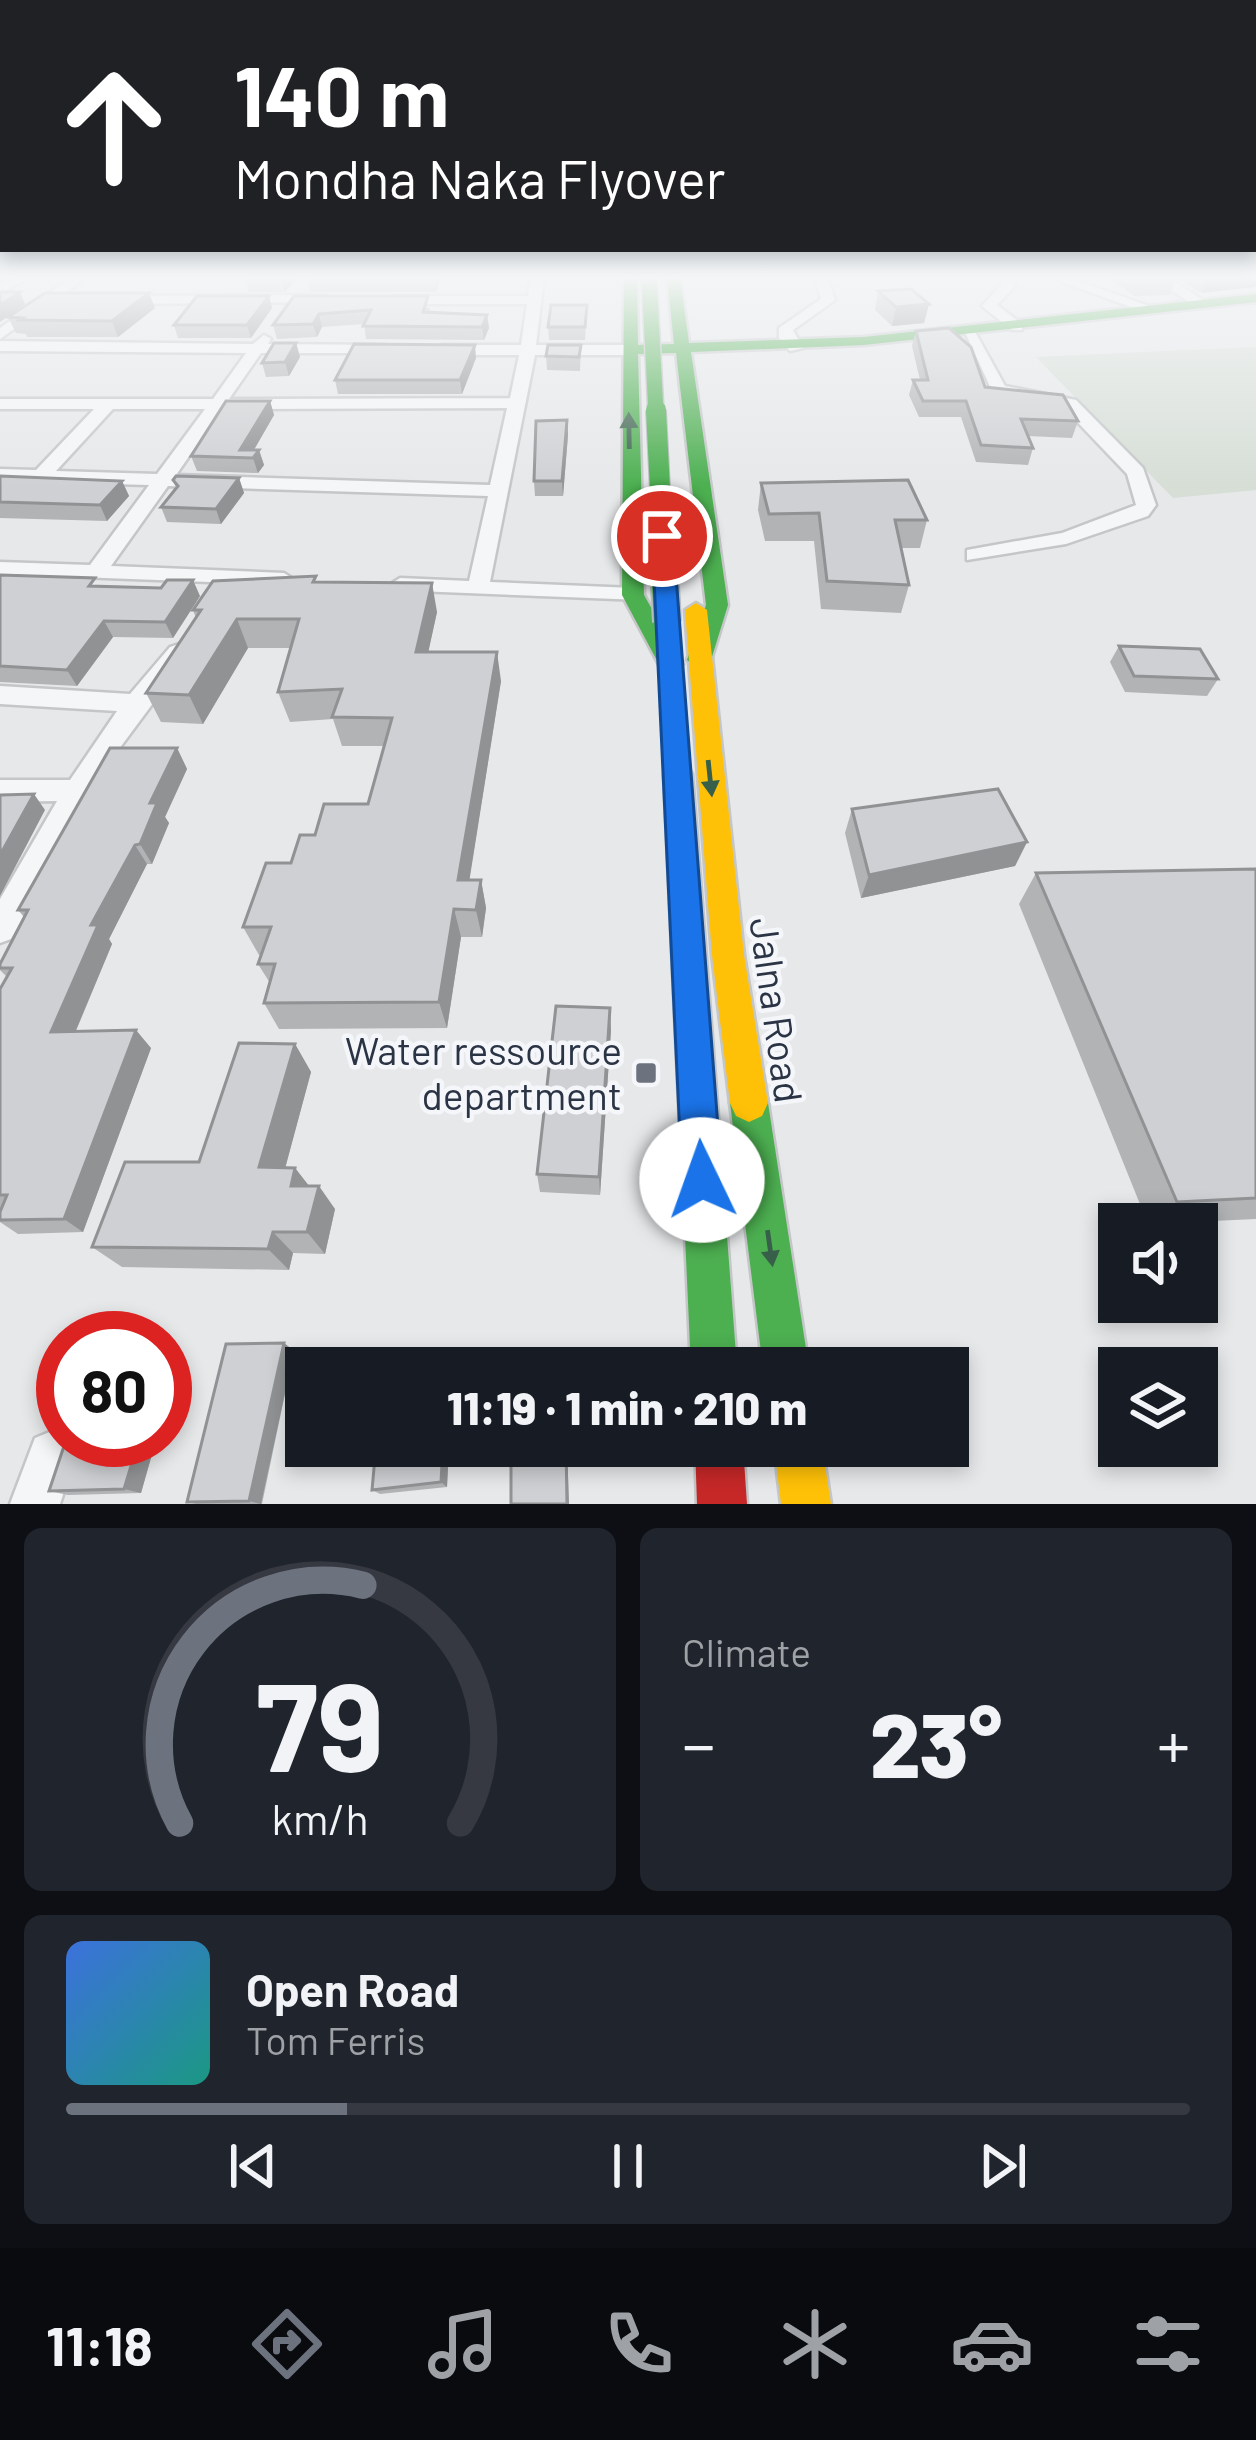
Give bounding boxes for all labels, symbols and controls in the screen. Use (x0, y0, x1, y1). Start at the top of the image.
text: 140 m (234, 43, 449, 144)
icon: ahead (36, 48, 192, 204)
text: Mondha Naka Flyover (234, 145, 725, 210)
one-way arrow (620, 411, 639, 449)
pin (611, 485, 713, 587)
icon: arrive (629, 503, 695, 569)
one-way arrow (701, 760, 720, 797)
street label: Jalna Road (741, 914, 814, 1105)
place label: Water ressource department (345, 1026, 622, 1118)
marker: Water ressource department (633, 1060, 659, 1086)
position arrow (639, 1117, 765, 1243)
map controls (1098, 1203, 1218, 1467)
button: sound (1098, 1203, 1218, 1323)
one-way arrow (760, 1230, 779, 1268)
speed limit sign: 80 (36, 1311, 192, 1467)
button: layers (1098, 1347, 1218, 1467)
text: 11:19 · 1 min · 210 m (447, 1380, 807, 1434)
text: Climate (682, 1628, 811, 1675)
text: 79 (256, 1647, 384, 1797)
text: 23° (870, 1688, 1002, 1796)
text: − (682, 1703, 715, 1782)
text: + (1157, 1703, 1190, 1782)
text: km/h (271, 1791, 369, 1843)
text: Open Road (246, 1962, 459, 2016)
text: Tom Ferris (246, 2016, 425, 2063)
icon: previous (220, 2133, 286, 2199)
icon: pause (595, 2133, 661, 2199)
icon: next (970, 2133, 1036, 2199)
icon: directions (245, 2302, 329, 2386)
icon: music (421, 2302, 505, 2386)
icon: phone (597, 2302, 681, 2386)
icon: climate (773, 2302, 857, 2386)
icon: car (950, 2302, 1034, 2386)
icon: filters (1126, 2302, 1210, 2386)
text: 11:18 (46, 2312, 153, 2377)

